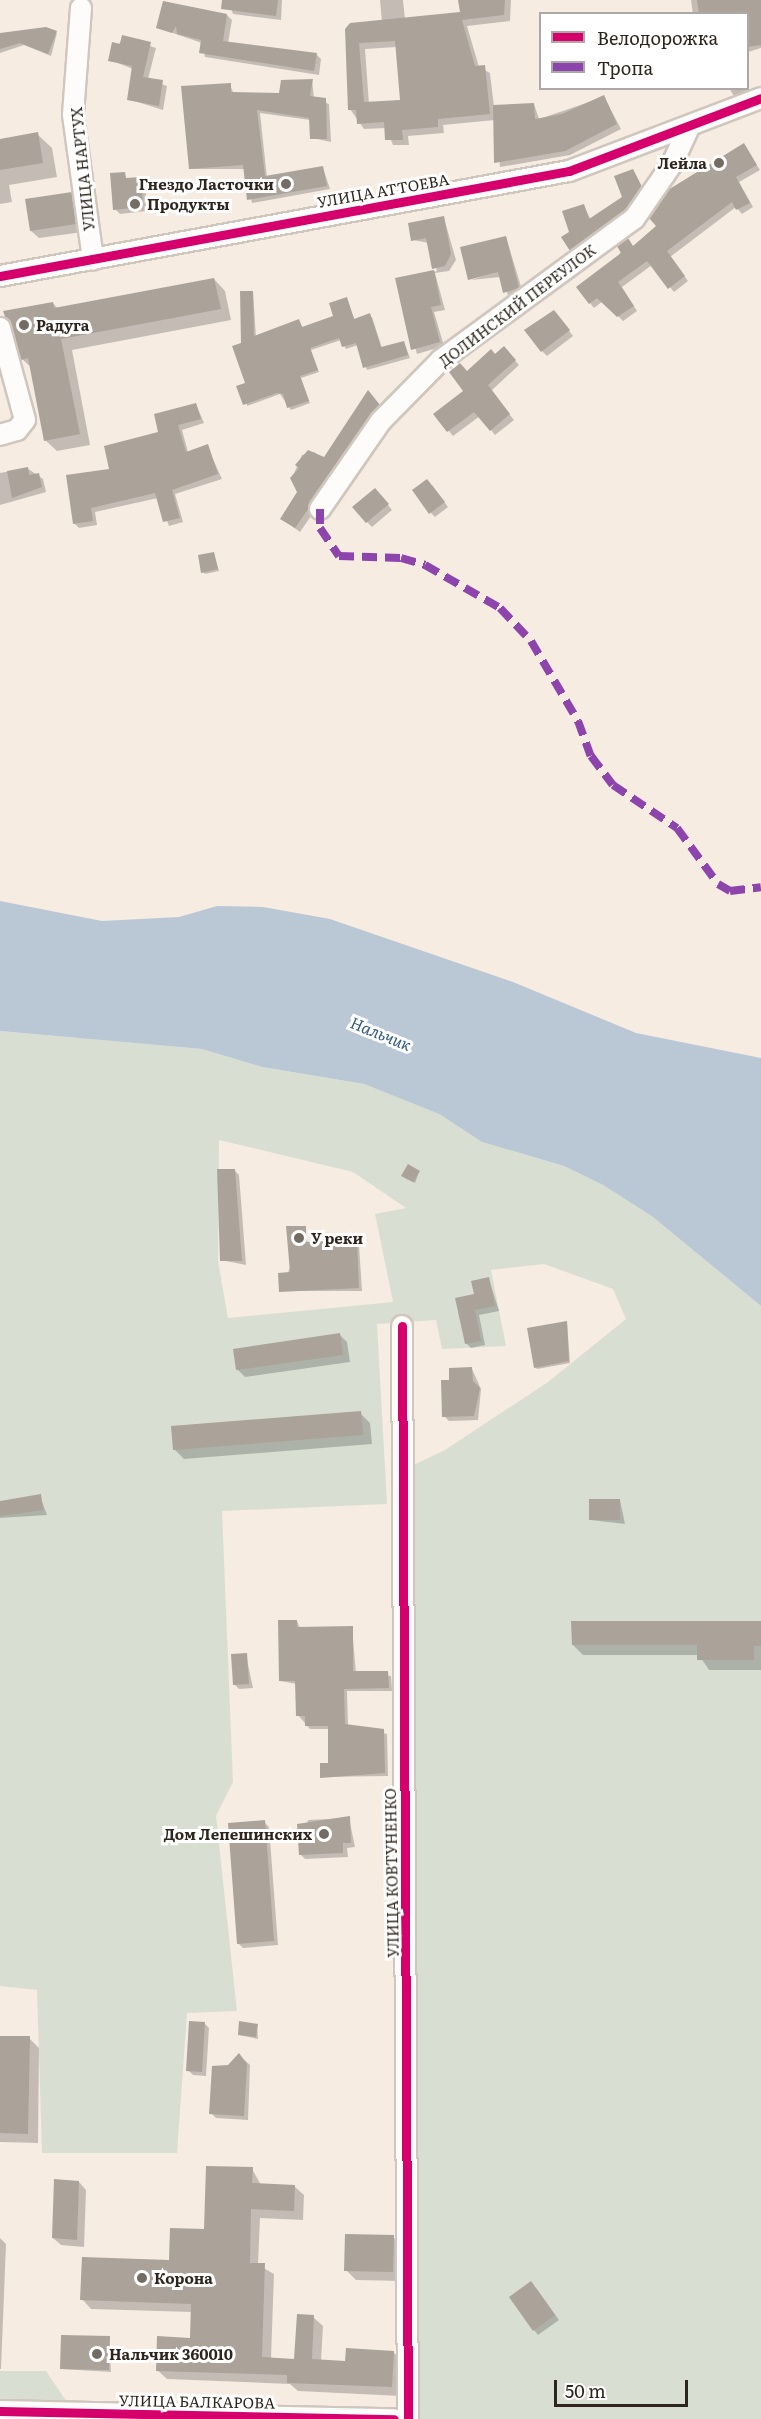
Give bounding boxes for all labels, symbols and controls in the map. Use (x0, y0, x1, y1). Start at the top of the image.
legend (539, 12, 749, 90)
text: Велодорожка (597, 24, 718, 51)
text: Тропа (597, 54, 653, 81)
street label: УЛИЦА НАРТУХ (67, 106, 97, 232)
place label: Лейла (657, 154, 707, 172)
marker: Лейла (712, 156, 726, 170)
street label: УЛИЦА АТТОЕВА (316, 170, 450, 210)
place label: Гнездо Ласточки (139, 175, 274, 193)
marker: Гнездо Ласточки (279, 177, 293, 191)
place label: Продукты (147, 195, 229, 213)
marker: Продукты (128, 197, 142, 211)
street label: ДОЛИНСКИЙ ПЕРЕУЛОК (435, 240, 599, 370)
place label: Радуга (36, 316, 89, 334)
marker: Радуга (17, 318, 31, 332)
water label: Нальчик (348, 1012, 414, 1054)
place label: У реки (311, 1229, 363, 1247)
marker: У реки (292, 1231, 306, 1245)
street label: УЛИЦА КОВТУНЕНКО (381, 1788, 401, 1958)
place label: Дом Лепешинских (164, 1825, 312, 1843)
marker: Дом Лепешинских (317, 1827, 331, 1841)
place label: Корона (154, 2269, 213, 2287)
marker: Корона (135, 2271, 149, 2285)
place label: Нальчик 360010 (109, 2345, 233, 2363)
marker: Нальчик 360010 (90, 2347, 104, 2361)
scale bar (557, 2368, 690, 2406)
text: 50 m (565, 2377, 606, 2404)
street label: УЛИЦА БАЛКАРОВА (119, 2391, 275, 2411)

